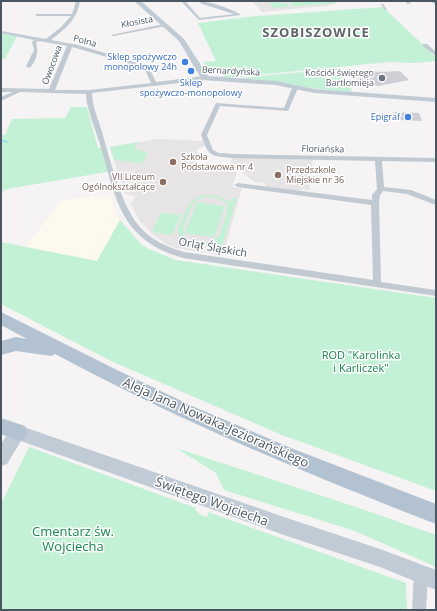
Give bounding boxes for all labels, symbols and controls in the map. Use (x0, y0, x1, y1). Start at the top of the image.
street label: Kłosista (120, 12, 154, 31)
district label: SZOBISZOWICE (262, 23, 370, 41)
street label: Polna (72, 31, 98, 50)
street label: Owocowa (38, 43, 65, 86)
place label: Sklep spożywczo monopolowy 24h (104, 50, 177, 73)
marker: Sklep spożywczo monopolowy 24h (180, 57, 190, 67)
street label: Bernardyńska (202, 62, 260, 79)
marker: Sklep spożywczo-monopolowy (186, 66, 196, 76)
place label: Kościół świętego Bartłomieja (305, 66, 374, 89)
marker: Kościół świętego Bartłomieja (377, 73, 387, 83)
place label: Sklep spożywczo-monopolowy (140, 76, 243, 99)
place label: Epigraf (371, 110, 401, 123)
marker: Epigraf (403, 112, 413, 122)
street label: Floriańska (301, 142, 345, 155)
place label: Szkoła Podstawowa nr 4 (181, 150, 253, 173)
marker: Szkoła Podstawowa nr 4 (168, 157, 178, 167)
place label: Przedszkole Miejskie nr 36 (286, 163, 344, 186)
place label: VII Liceum Ogólnokształcące (82, 170, 155, 193)
marker: Przedszkole Miejskie nr 36 (273, 170, 283, 180)
marker: VII Liceum Ogólnokształcące (158, 177, 168, 187)
street label: Orląt Śląskich (178, 233, 249, 260)
park label: ROD "Karolinka i Karliczek" (322, 347, 400, 375)
street label: Aleja Jana Nowaka-Jeziorańskiego (120, 373, 312, 471)
street label: Świętego Wojciecha (153, 472, 271, 530)
park label: Cmentarz św. Wojciecha (32, 522, 114, 555)

